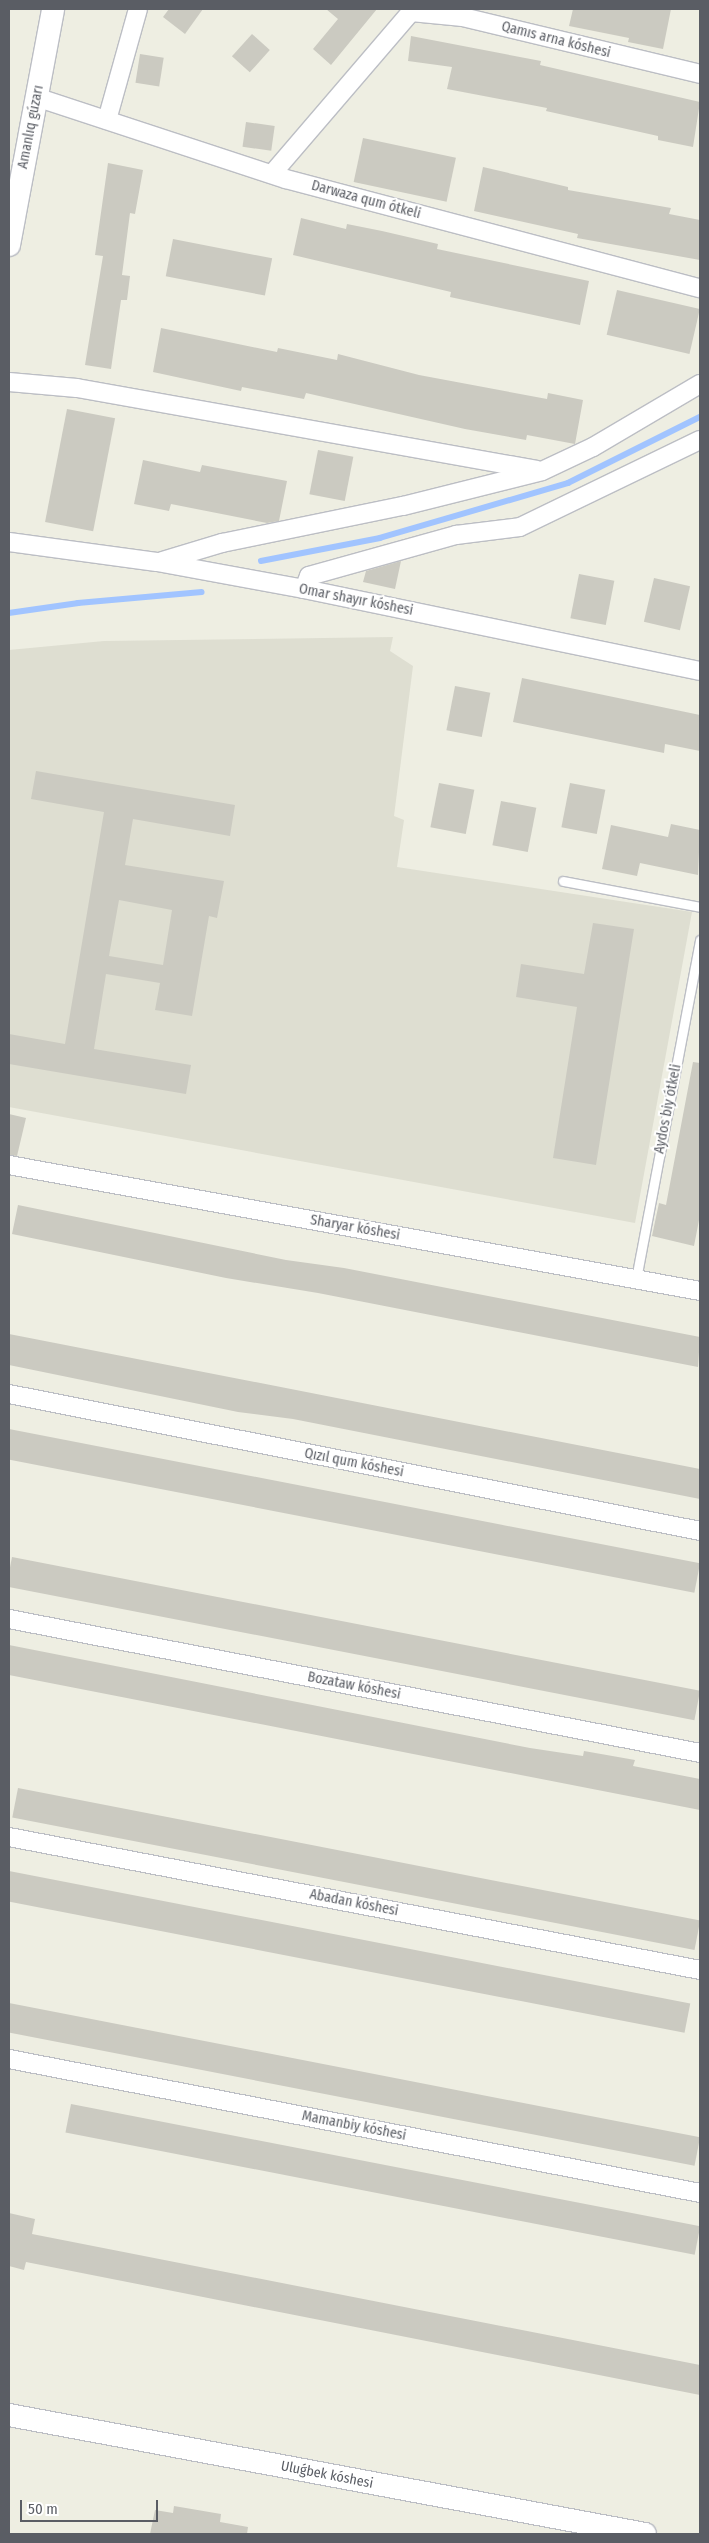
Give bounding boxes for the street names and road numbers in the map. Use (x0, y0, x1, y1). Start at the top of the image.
street label: Qamıs arna kóshesi (500, 18, 612, 62)
street label: Amanlıq gúzarı (15, 84, 47, 170)
street label: Darwaza qum ótkeli (310, 177, 422, 223)
street label: Omar shayır kóshesi (297, 581, 415, 619)
street label: Aydos biy ótkeli (651, 1063, 685, 1155)
street label: Sharyar kóshesi (309, 1212, 401, 1244)
street label: Qızıl qum kóshesi (303, 1445, 405, 1481)
street label: Bozataw kóshesi (306, 1669, 402, 1703)
street label: Abadan kóshesi (308, 1886, 400, 1920)
street label: Mamanbiy kóshesi (300, 2108, 408, 2144)
street label: Uluǵbek kóshesi (279, 2458, 375, 2492)

